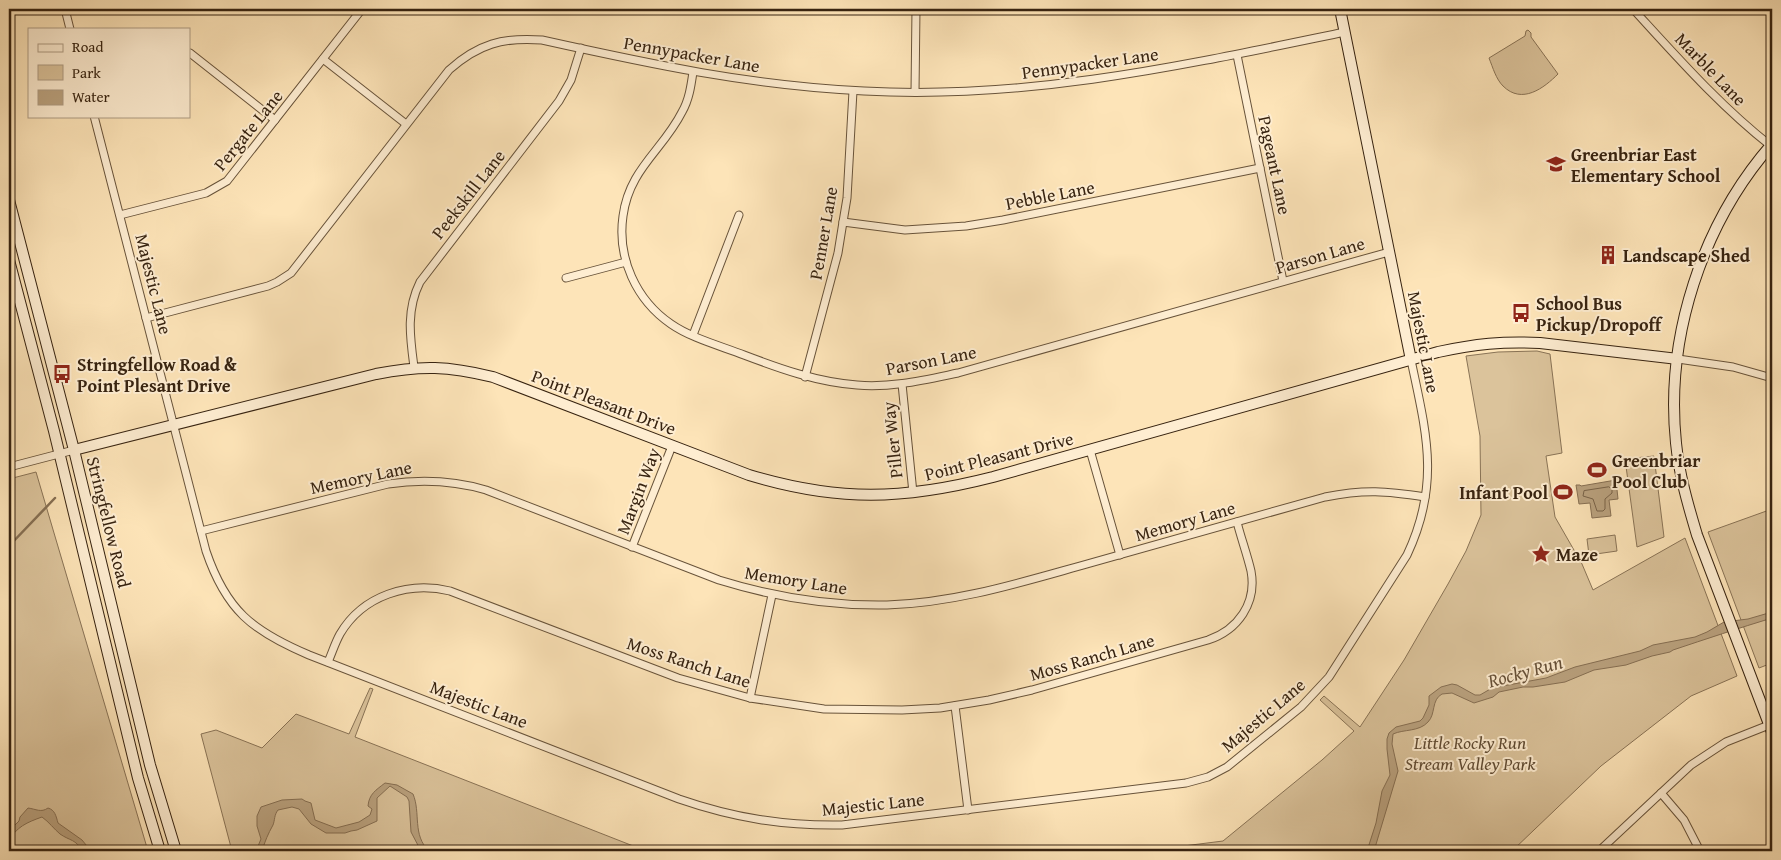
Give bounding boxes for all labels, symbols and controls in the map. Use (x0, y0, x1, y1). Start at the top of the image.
street label: Marble Lane (1669, 26, 1753, 112)
legend (28, 28, 190, 118)
street label: Pennypacker Lane (622, 29, 762, 79)
text: Road (72, 36, 103, 57)
street label: Pennypacker Lane (1020, 40, 1160, 86)
text: Park (72, 62, 101, 83)
street label: Pergate Lane (207, 84, 289, 176)
text: Water (72, 86, 110, 107)
street label: Pageant Lane (1251, 113, 1299, 217)
place label: Greenbriar East Elementary School (1571, 141, 1721, 189)
street label: Peekskill Lane (424, 144, 512, 244)
school or university icon: Greenbriar East Elementary School (1545, 153, 1567, 175)
street label: Pebble Lane (1003, 173, 1097, 217)
street label: Penner Lane (802, 184, 844, 282)
street label: Parson Lane (1272, 229, 1368, 281)
street label: Majestic Lane (128, 231, 180, 337)
place label: Landscape Shed (1623, 242, 1751, 269)
building icon: Landscape Shed (1597, 244, 1619, 266)
street label: Majestic Lane (1401, 289, 1447, 395)
place label: School Bus Pickup/Dropoff (1536, 290, 1664, 338)
bus stop icon: School Bus Pickup/Dropoff (1510, 302, 1532, 324)
street label: Parson Lane (883, 338, 979, 382)
place label: Stringfellow Road & Point Plesant Drive (77, 351, 237, 399)
street label: Point Pleasant Drive (528, 362, 680, 442)
bus stop icon: Stringfellow Road & Point Plesant Drive (51, 363, 73, 385)
street label: Piller Way (875, 400, 909, 480)
street label: Point Pleasant Drive (922, 424, 1076, 488)
street label: Margin Way (609, 444, 667, 538)
place label: Greenbriar Pool Club (1612, 447, 1701, 495)
street label: Memory Lane (308, 453, 414, 501)
street label: Stringfellow Road (80, 454, 138, 591)
sports icon: Greenbriar Pool Club (1586, 459, 1608, 481)
place label: Infant Pool (1459, 479, 1548, 506)
sports icon: Infant Pool (1552, 481, 1574, 503)
street label: Memory Lane (1132, 494, 1238, 548)
place label: Maze (1556, 541, 1598, 568)
place icon: Maze (1530, 543, 1552, 565)
street label: Memory Lane (743, 559, 849, 601)
street label: Moss Ranch Lane (1026, 626, 1158, 688)
street label: Moss Ranch Lane (624, 629, 754, 695)
water label: Rocky Run (1483, 647, 1566, 695)
street label: Majestic Lane (1215, 672, 1311, 758)
street label: Majestic Lane (426, 673, 532, 735)
park label: Little Rocky Run Stream Valley Park (1405, 729, 1536, 777)
street label: Majestic Lane (820, 785, 926, 823)

